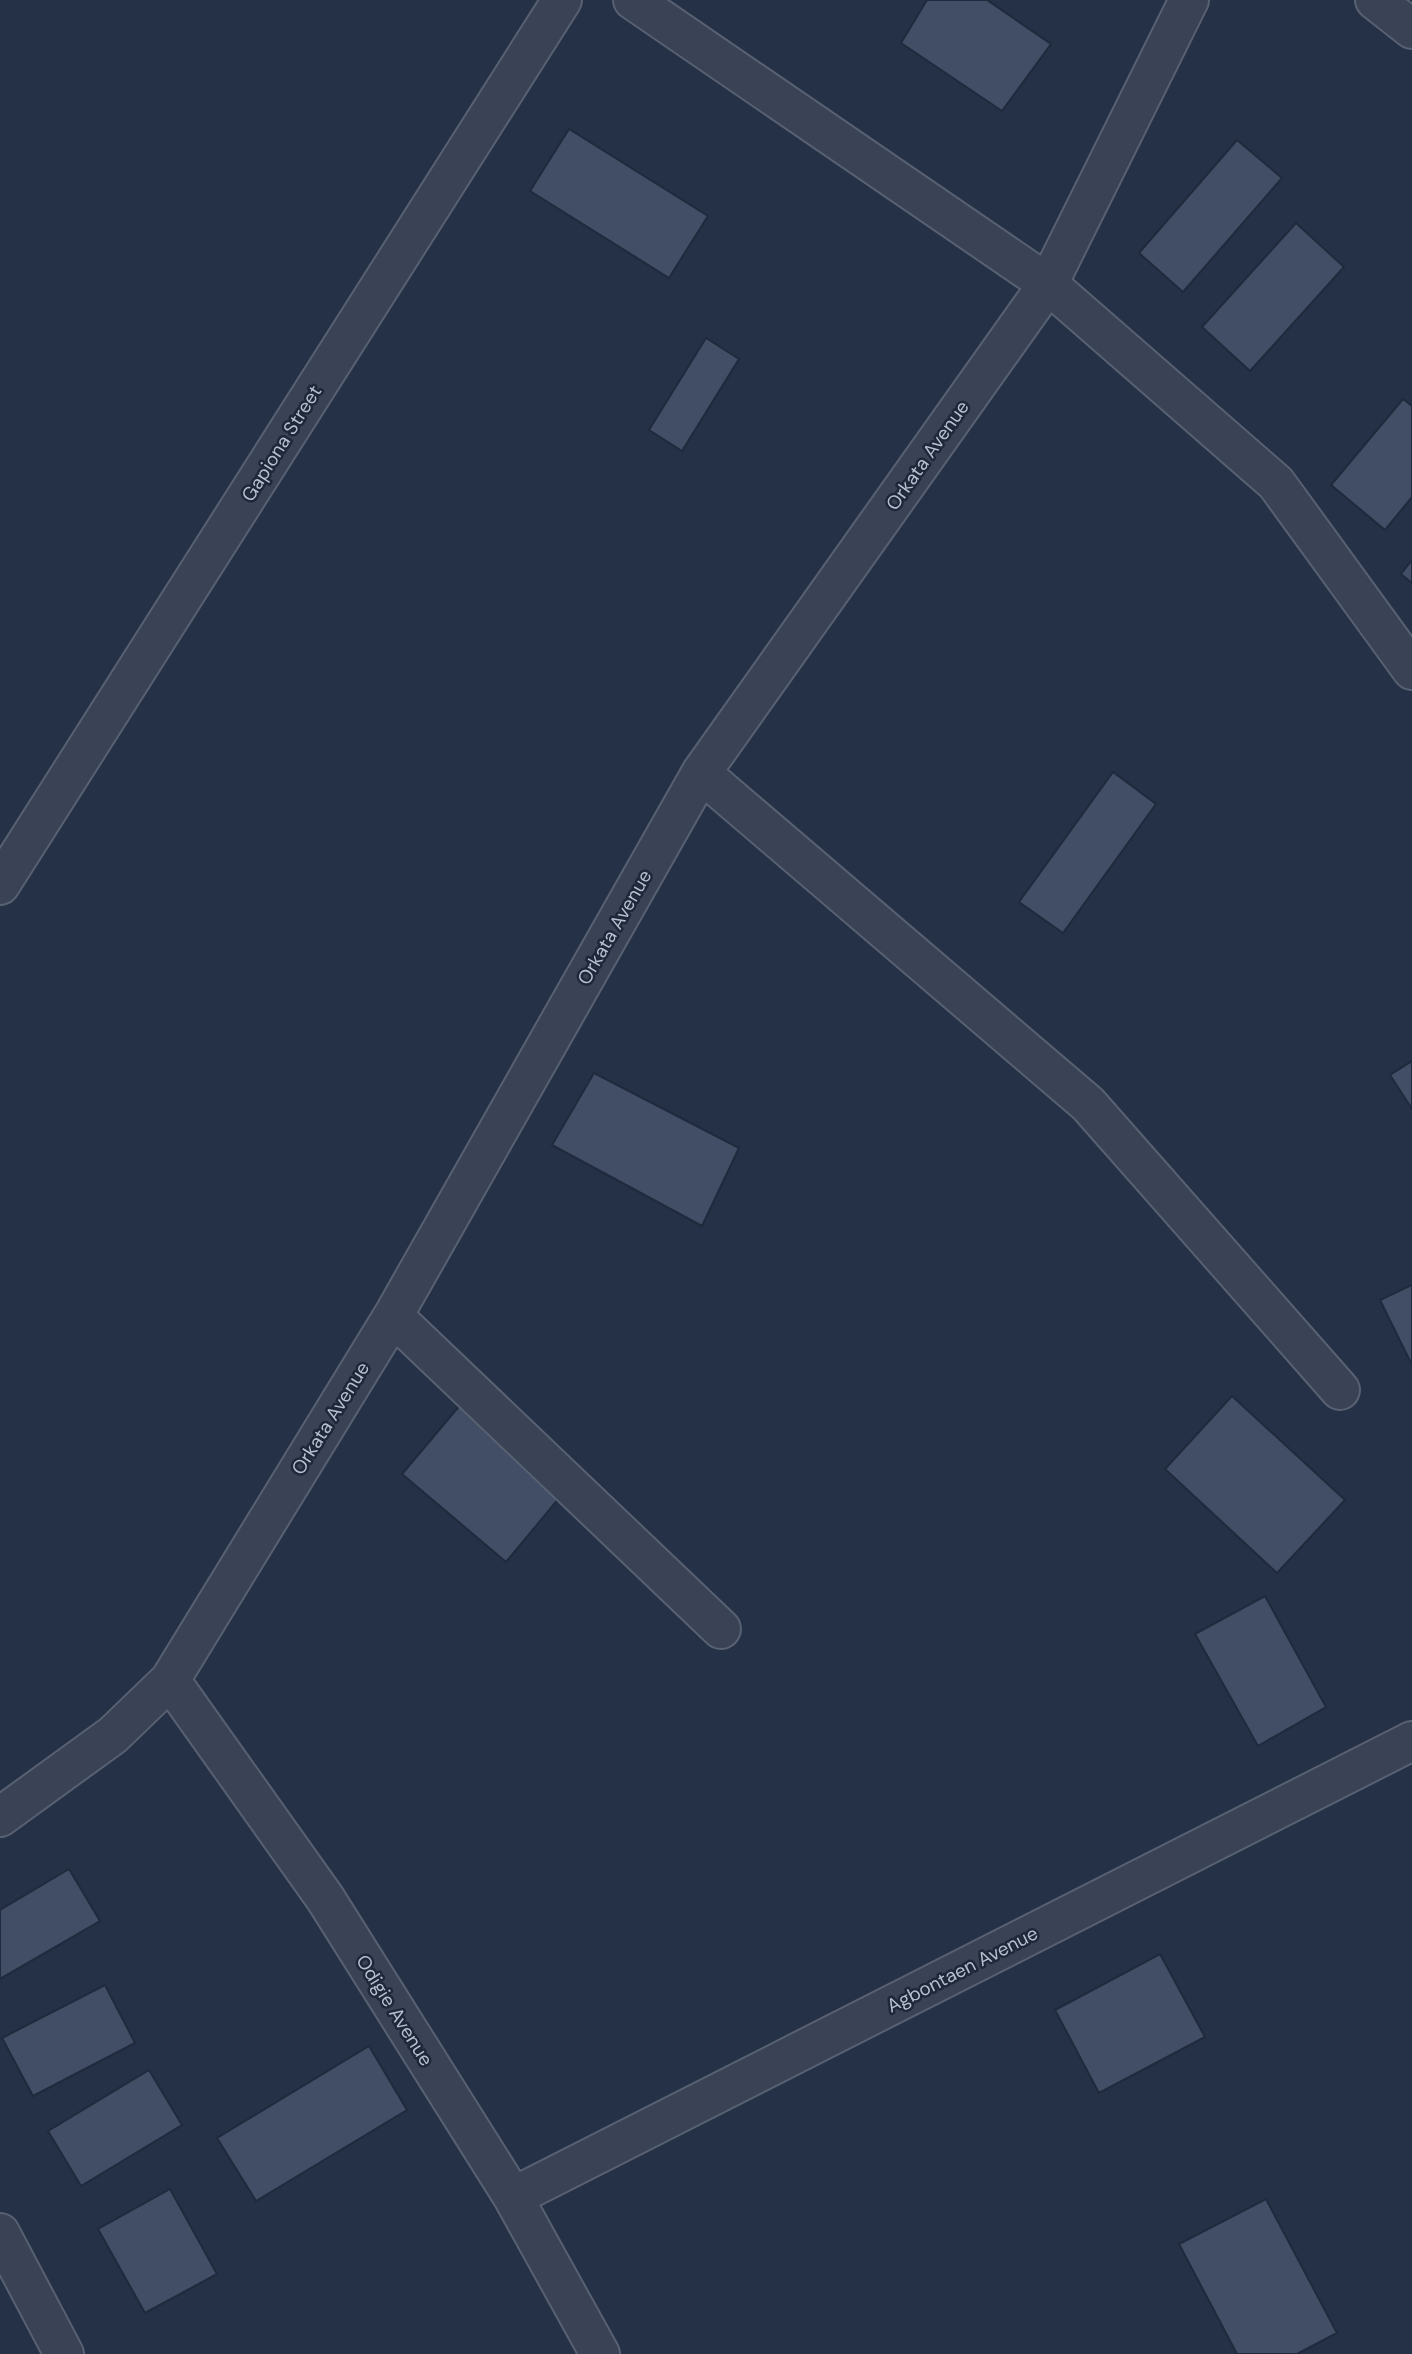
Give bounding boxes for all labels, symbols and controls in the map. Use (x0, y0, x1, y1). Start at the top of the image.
street label: Gapiona Street (236, 380, 327, 506)
street label: Orkata Avenue (880, 395, 975, 515)
street label: Orkata Avenue (571, 865, 657, 989)
street label: Orkata Avenue (286, 1357, 375, 1479)
street label: Agbontaen Avenue (882, 1921, 1042, 2018)
street label: Odigie Avenue (350, 1950, 439, 2071)

